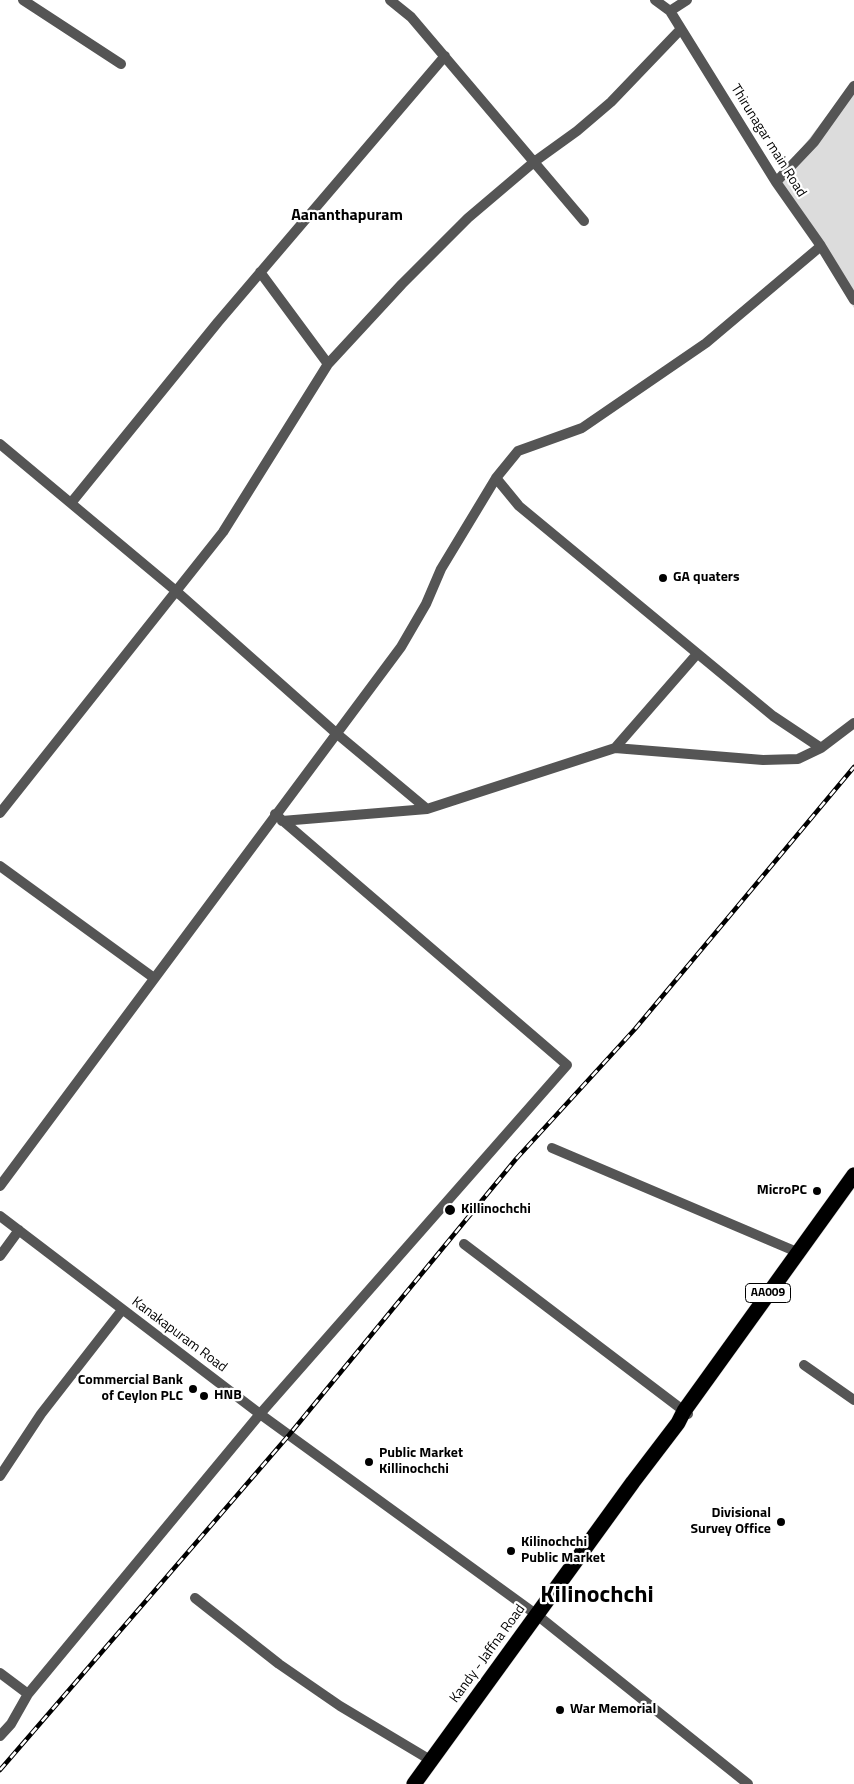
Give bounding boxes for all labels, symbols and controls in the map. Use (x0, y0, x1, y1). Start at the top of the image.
street label: Thirunagar main Road (727, 82, 809, 200)
district label: Aananthapuram (291, 206, 403, 226)
place label: GA quaters (673, 570, 740, 586)
marker: GA quaters (657, 572, 669, 584)
place label: MicroPC (757, 1183, 807, 1199)
marker: MicroPC (811, 1185, 823, 1197)
place label: Killinochchi (461, 1202, 531, 1218)
marker: Killinochchi (443, 1203, 457, 1217)
road number: AA009 (746, 1284, 790, 1302)
street label: Kanakapuram Road (128, 1294, 230, 1376)
place label: Commercial Bank of Ceylon PLC (78, 1373, 183, 1405)
marker: Commercial Bank of Ceylon PLC (187, 1383, 199, 1395)
place label: HNB (214, 1388, 242, 1404)
marker: HNB (198, 1390, 210, 1402)
place label: Public Market Killinochchi (379, 1446, 463, 1478)
marker: Public Market Killinochchi (363, 1456, 375, 1468)
place label: Divisional Survey Office (690, 1506, 771, 1538)
marker: Divisional Survey Office (775, 1516, 787, 1528)
place label: Kilinochchi Public Market (521, 1535, 605, 1568)
marker: Kilinochchi Public Market (505, 1545, 517, 1557)
district label: Kilinochchi (540, 1582, 654, 1610)
street label: Kandy - Jaffna Road (447, 1602, 529, 1706)
place label: War Memorial (570, 1702, 656, 1718)
marker: War Memorial (554, 1704, 566, 1716)

